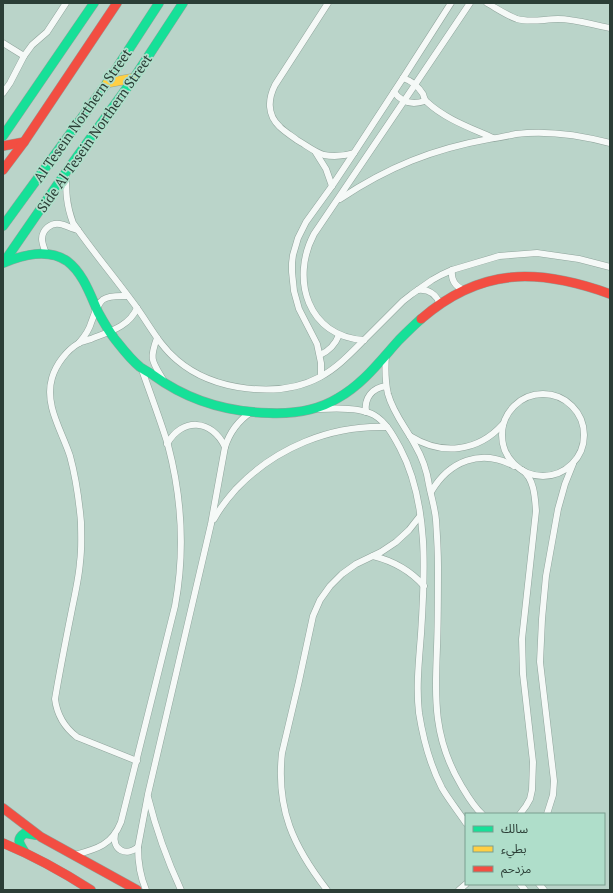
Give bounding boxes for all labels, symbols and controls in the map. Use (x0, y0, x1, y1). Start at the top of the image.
street label: Al Tesein Northern Street (29, 44, 136, 186)
street label: Side Al Tesein Northern Street (32, 49, 156, 216)
legend (465, 813, 605, 885)
text: سالك (501, 821, 528, 836)
text: بطيء (501, 841, 527, 859)
text: مزدحم (501, 861, 531, 878)

